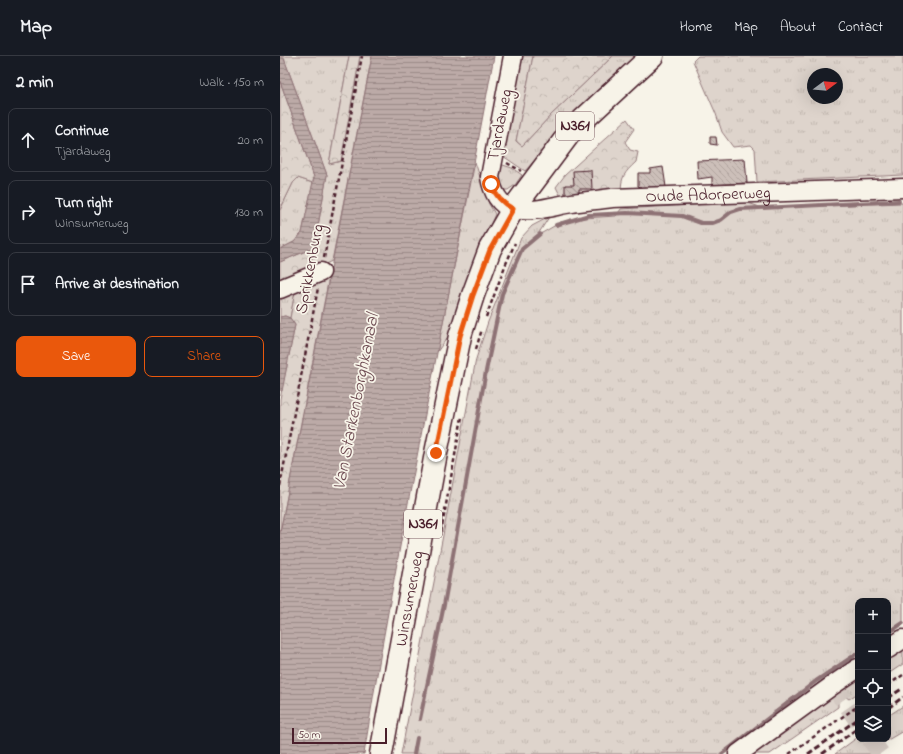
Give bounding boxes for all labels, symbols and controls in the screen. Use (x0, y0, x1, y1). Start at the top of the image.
text: Map (20, 14, 52, 41)
text: Home (680, 17, 712, 38)
text: Map (734, 17, 758, 38)
text: About (780, 17, 816, 38)
text: Contact (838, 17, 883, 38)
north arrow (807, 68, 843, 104)
text: 2 min (16, 70, 53, 95)
text: Walk · 150 m (199, 73, 264, 92)
street label: Tjardaweg (481, 87, 521, 163)
road number: N361 (556, 112, 594, 140)
text: Continue (55, 120, 109, 142)
icon: ahead (17, 129, 39, 151)
text: 20 m (238, 131, 263, 150)
text: Tjardaweg (55, 142, 111, 161)
route start (482, 175, 500, 193)
street label: Oude Adorperweg (645, 180, 771, 209)
text: Turn right (55, 192, 113, 214)
icon: right (17, 201, 39, 223)
text: 130 m (235, 203, 263, 222)
text: Winsumerweg (55, 214, 129, 233)
street label: Sprikkenburg (289, 222, 333, 316)
icon: arrive (17, 273, 39, 295)
text: Arrive at destination (55, 273, 179, 295)
water label: Van Starkenborghkanaal (327, 310, 387, 492)
button: Save (16, 336, 136, 377)
button: Share (144, 336, 264, 377)
route end (427, 444, 445, 462)
road number: N361 (404, 510, 442, 538)
street label: Winsumerweg (388, 549, 432, 648)
map controls (855, 598, 891, 742)
button: + (855, 598, 891, 634)
button: − (855, 634, 891, 670)
button: locate (855, 670, 891, 706)
button: layers (855, 706, 891, 742)
scale bar (292, 726, 387, 745)
text: 50 m (298, 727, 320, 743)

